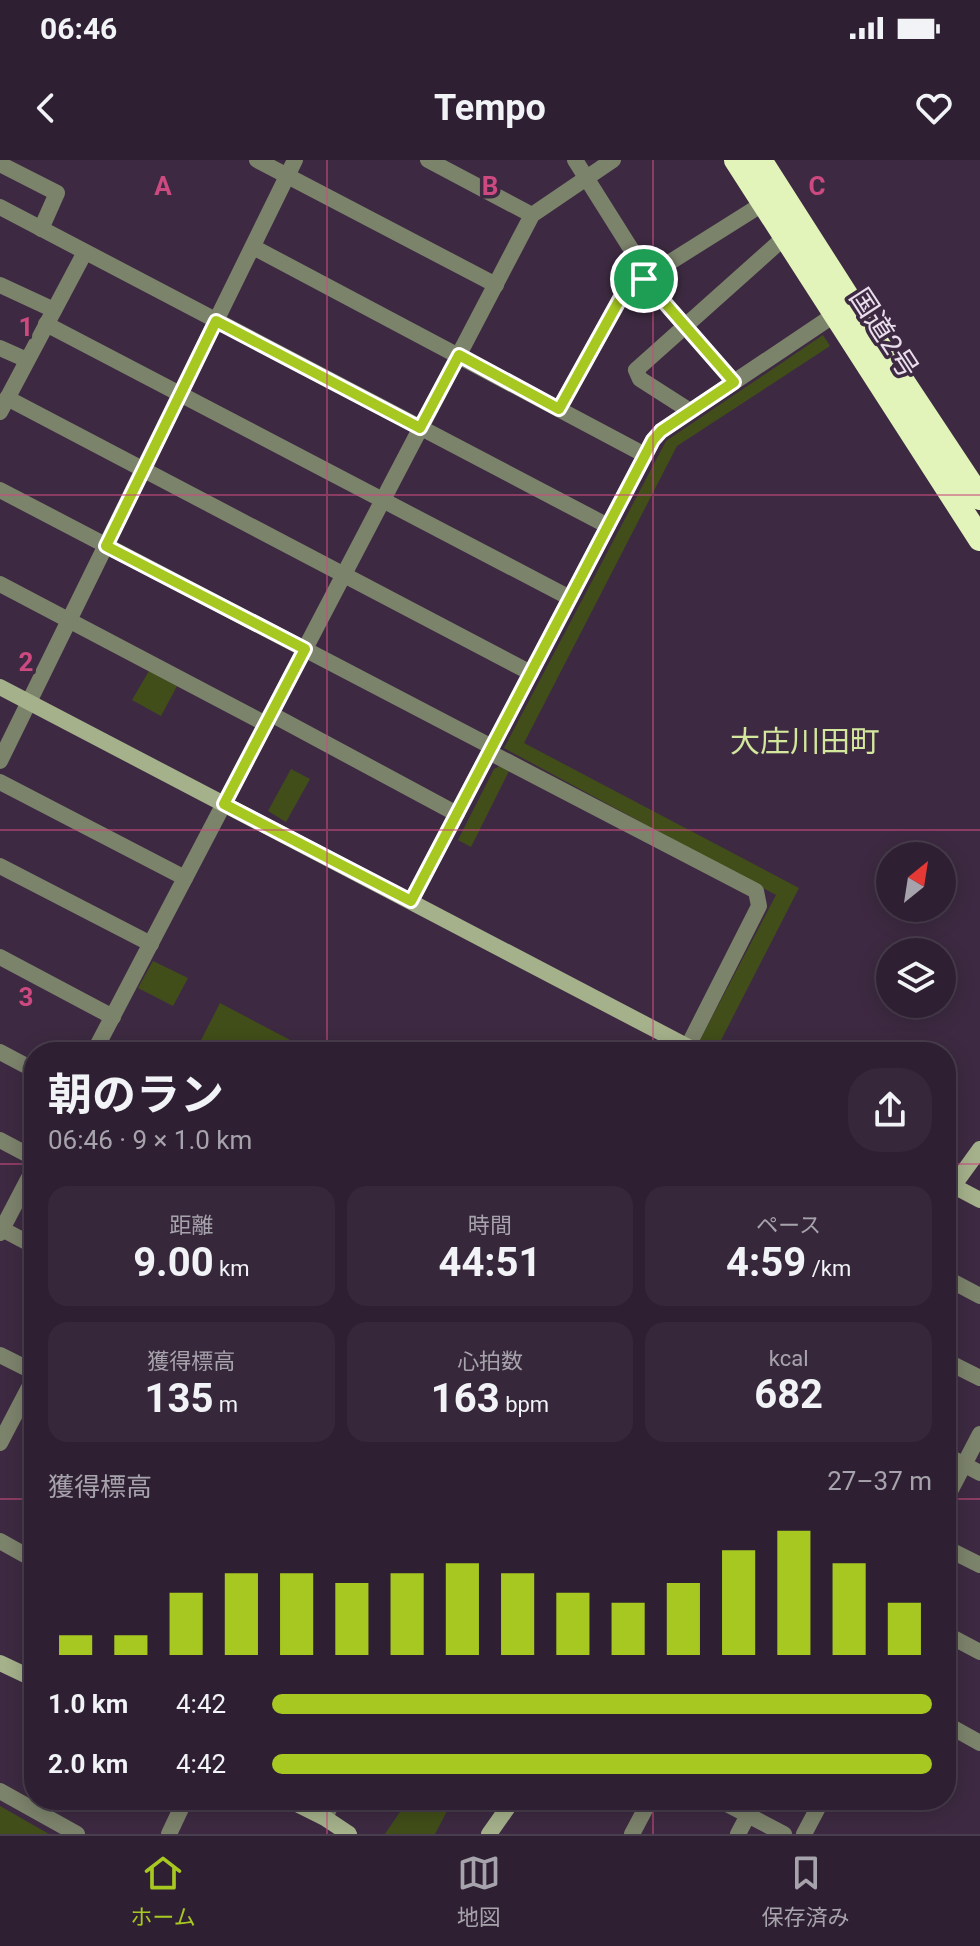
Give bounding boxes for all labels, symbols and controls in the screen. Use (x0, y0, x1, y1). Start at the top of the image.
text: 06:46 (40, 11, 117, 46)
icon: back (24, 86, 68, 130)
icon: heart (912, 86, 956, 130)
text: Tempo (434, 87, 546, 129)
text: A (154, 171, 172, 201)
text: B (482, 171, 498, 201)
text: C (808, 171, 826, 201)
pin (610, 245, 678, 313)
icon: arrive (622, 257, 666, 301)
street label: 国道2号 (843, 282, 925, 384)
text: 1 (19, 312, 33, 342)
text: 2 (19, 647, 33, 677)
district label: 大庄川田町 (730, 724, 880, 759)
north arrow (876, 842, 956, 922)
map controls (876, 842, 956, 1018)
button: layers (876, 938, 956, 1018)
text: 3 (19, 982, 33, 1012)
button: share (848, 1068, 932, 1152)
text: 朝のラン (48, 1069, 224, 1121)
text: 06:46 · 9 × 1.0 km (48, 1125, 252, 1155)
text: 距離 (169, 1213, 213, 1238)
text: 時間 (468, 1213, 512, 1238)
text: ペース (756, 1213, 821, 1238)
text: 9.00 (133, 1239, 214, 1286)
text: 44:51 (438, 1239, 542, 1286)
text: 4:59 (726, 1239, 806, 1286)
text: km (214, 1256, 250, 1281)
text: /km (806, 1256, 851, 1281)
text: kcal (769, 1346, 809, 1371)
text: 獲得標高 (147, 1349, 235, 1374)
text: 心拍数 (457, 1349, 523, 1374)
text: 682 (754, 1371, 823, 1418)
text: 135 (145, 1375, 213, 1422)
text: 163 (431, 1375, 500, 1422)
text: m (213, 1392, 238, 1417)
text: bpm (500, 1392, 549, 1417)
text: 27–37 m (827, 1466, 932, 1496)
text: 獲得標高 (48, 1472, 152, 1502)
text: 1.0 km (48, 1689, 128, 1719)
text: 4:42 (176, 1689, 226, 1719)
text: 2.0 km (48, 1749, 128, 1779)
text: 4:42 (176, 1749, 226, 1779)
tab: ホーム (130, 1851, 196, 1931)
tab: 地図 (457, 1851, 501, 1931)
tab: 保存済み (762, 1851, 850, 1931)

